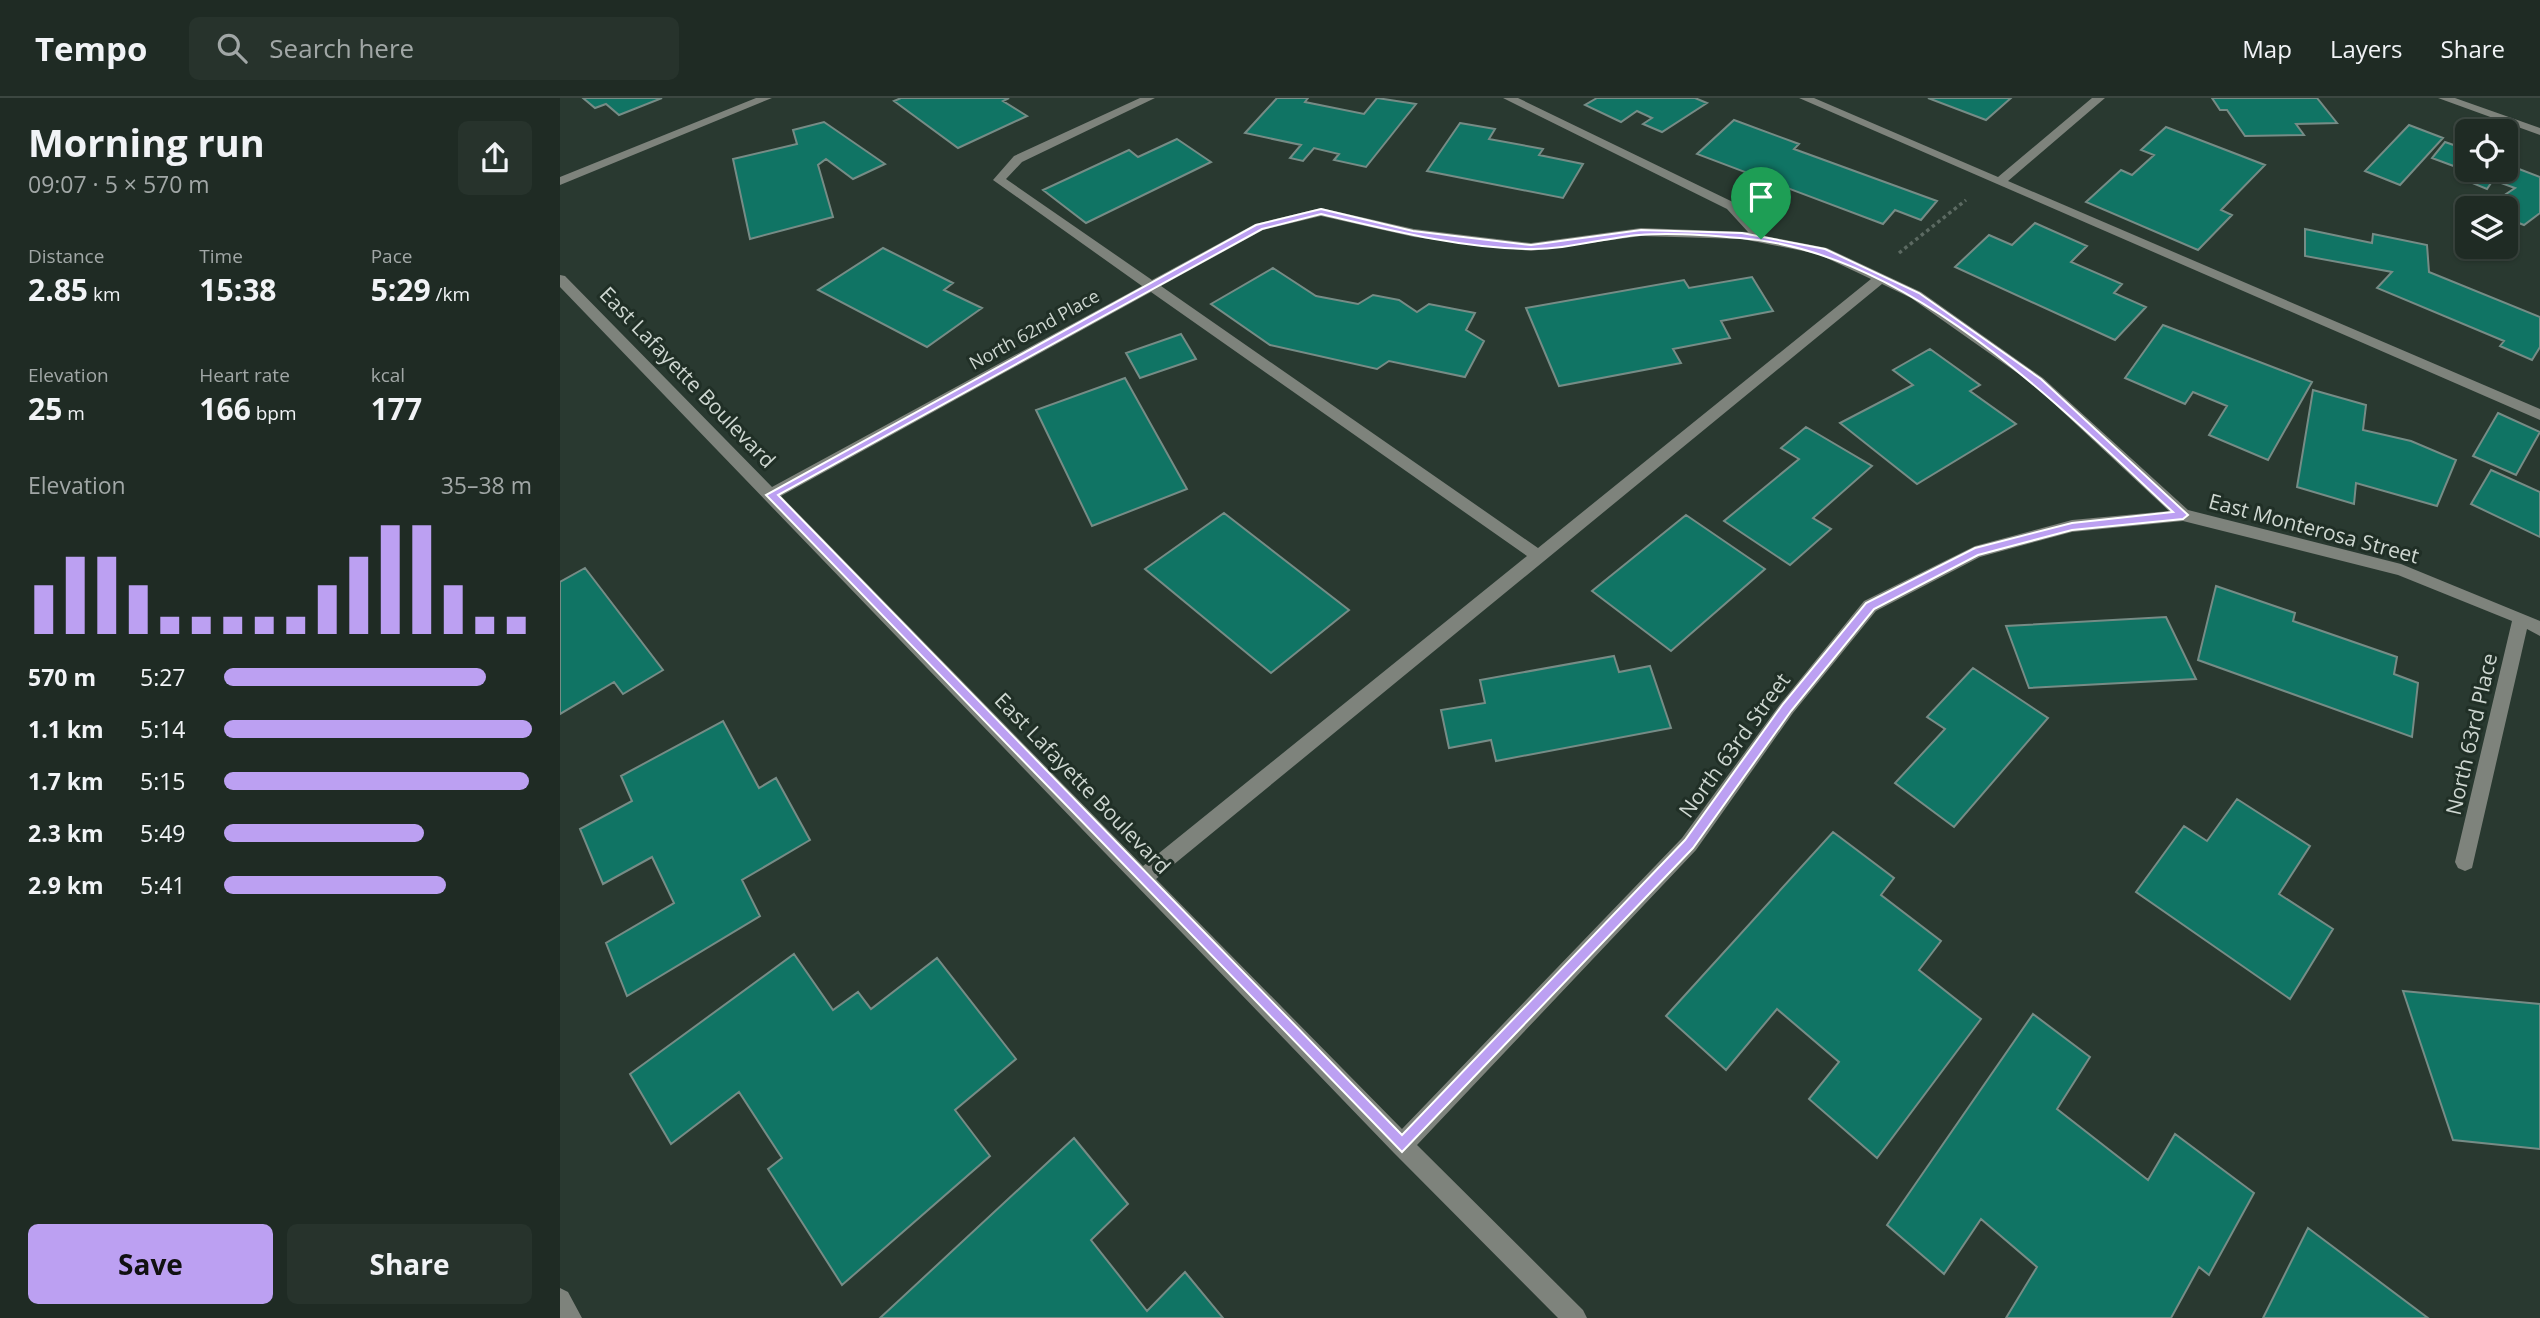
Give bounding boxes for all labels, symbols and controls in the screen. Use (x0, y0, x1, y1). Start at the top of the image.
search box (189, 17, 679, 80)
text: Tempo (35, 26, 147, 71)
icon: search (213, 29, 251, 67)
text: Search here (269, 30, 414, 66)
text: Map (2242, 32, 2292, 65)
text: Layers (2330, 32, 2403, 65)
text: Share (2441, 32, 2505, 65)
text: Morning run (28, 116, 265, 168)
map controls (2455, 119, 2518, 259)
button: locate (2455, 119, 2518, 182)
button: share (458, 121, 532, 195)
pin (1731, 167, 1791, 239)
text: 09:07 · 5 × 570 m (28, 168, 210, 200)
icon: arrive (1742, 178, 1780, 216)
button: layers (2455, 196, 2518, 259)
text: Distance (28, 243, 104, 269)
text: Time (199, 243, 243, 269)
text: Pace (371, 243, 412, 269)
text: 2.85 (28, 269, 88, 310)
text: 15:38 (199, 269, 277, 310)
text: 5:29 (371, 269, 431, 310)
street label: East Lafayette Boulevard (594, 280, 782, 474)
text: km (88, 281, 121, 307)
text: /km (431, 281, 470, 307)
street label: North 62nd Place (965, 283, 1103, 375)
text: Elevation (28, 362, 109, 388)
text: Heart rate (199, 362, 290, 388)
text: kcal (371, 362, 405, 388)
text: 25 (28, 388, 62, 429)
text: 166 (199, 388, 251, 429)
text: 177 (371, 388, 422, 429)
text: m (62, 400, 85, 426)
text: bpm (251, 400, 297, 426)
text: Elevation (28, 469, 126, 501)
text: 35–38 m (441, 469, 532, 501)
street label: East Monterosa Street (2206, 486, 2422, 570)
street label: North 63rd Place (2439, 650, 2503, 818)
text: 570 m (28, 661, 96, 693)
text: 5:27 (140, 661, 186, 693)
street label: North 63rd Street (1672, 667, 1796, 823)
street label: East Lafayette Boulevard (989, 686, 1177, 880)
text: 1.1 km (28, 713, 104, 745)
text: 5:14 (140, 713, 186, 745)
text: 1.7 km (28, 765, 104, 797)
text: 5:15 (140, 765, 186, 797)
text: 2.3 km (28, 817, 104, 849)
text: 5:49 (140, 817, 186, 849)
text: 2.9 km (28, 869, 104, 901)
text: 5:41 (140, 869, 186, 901)
button: Save (28, 1224, 273, 1304)
button: Share (287, 1224, 532, 1304)

